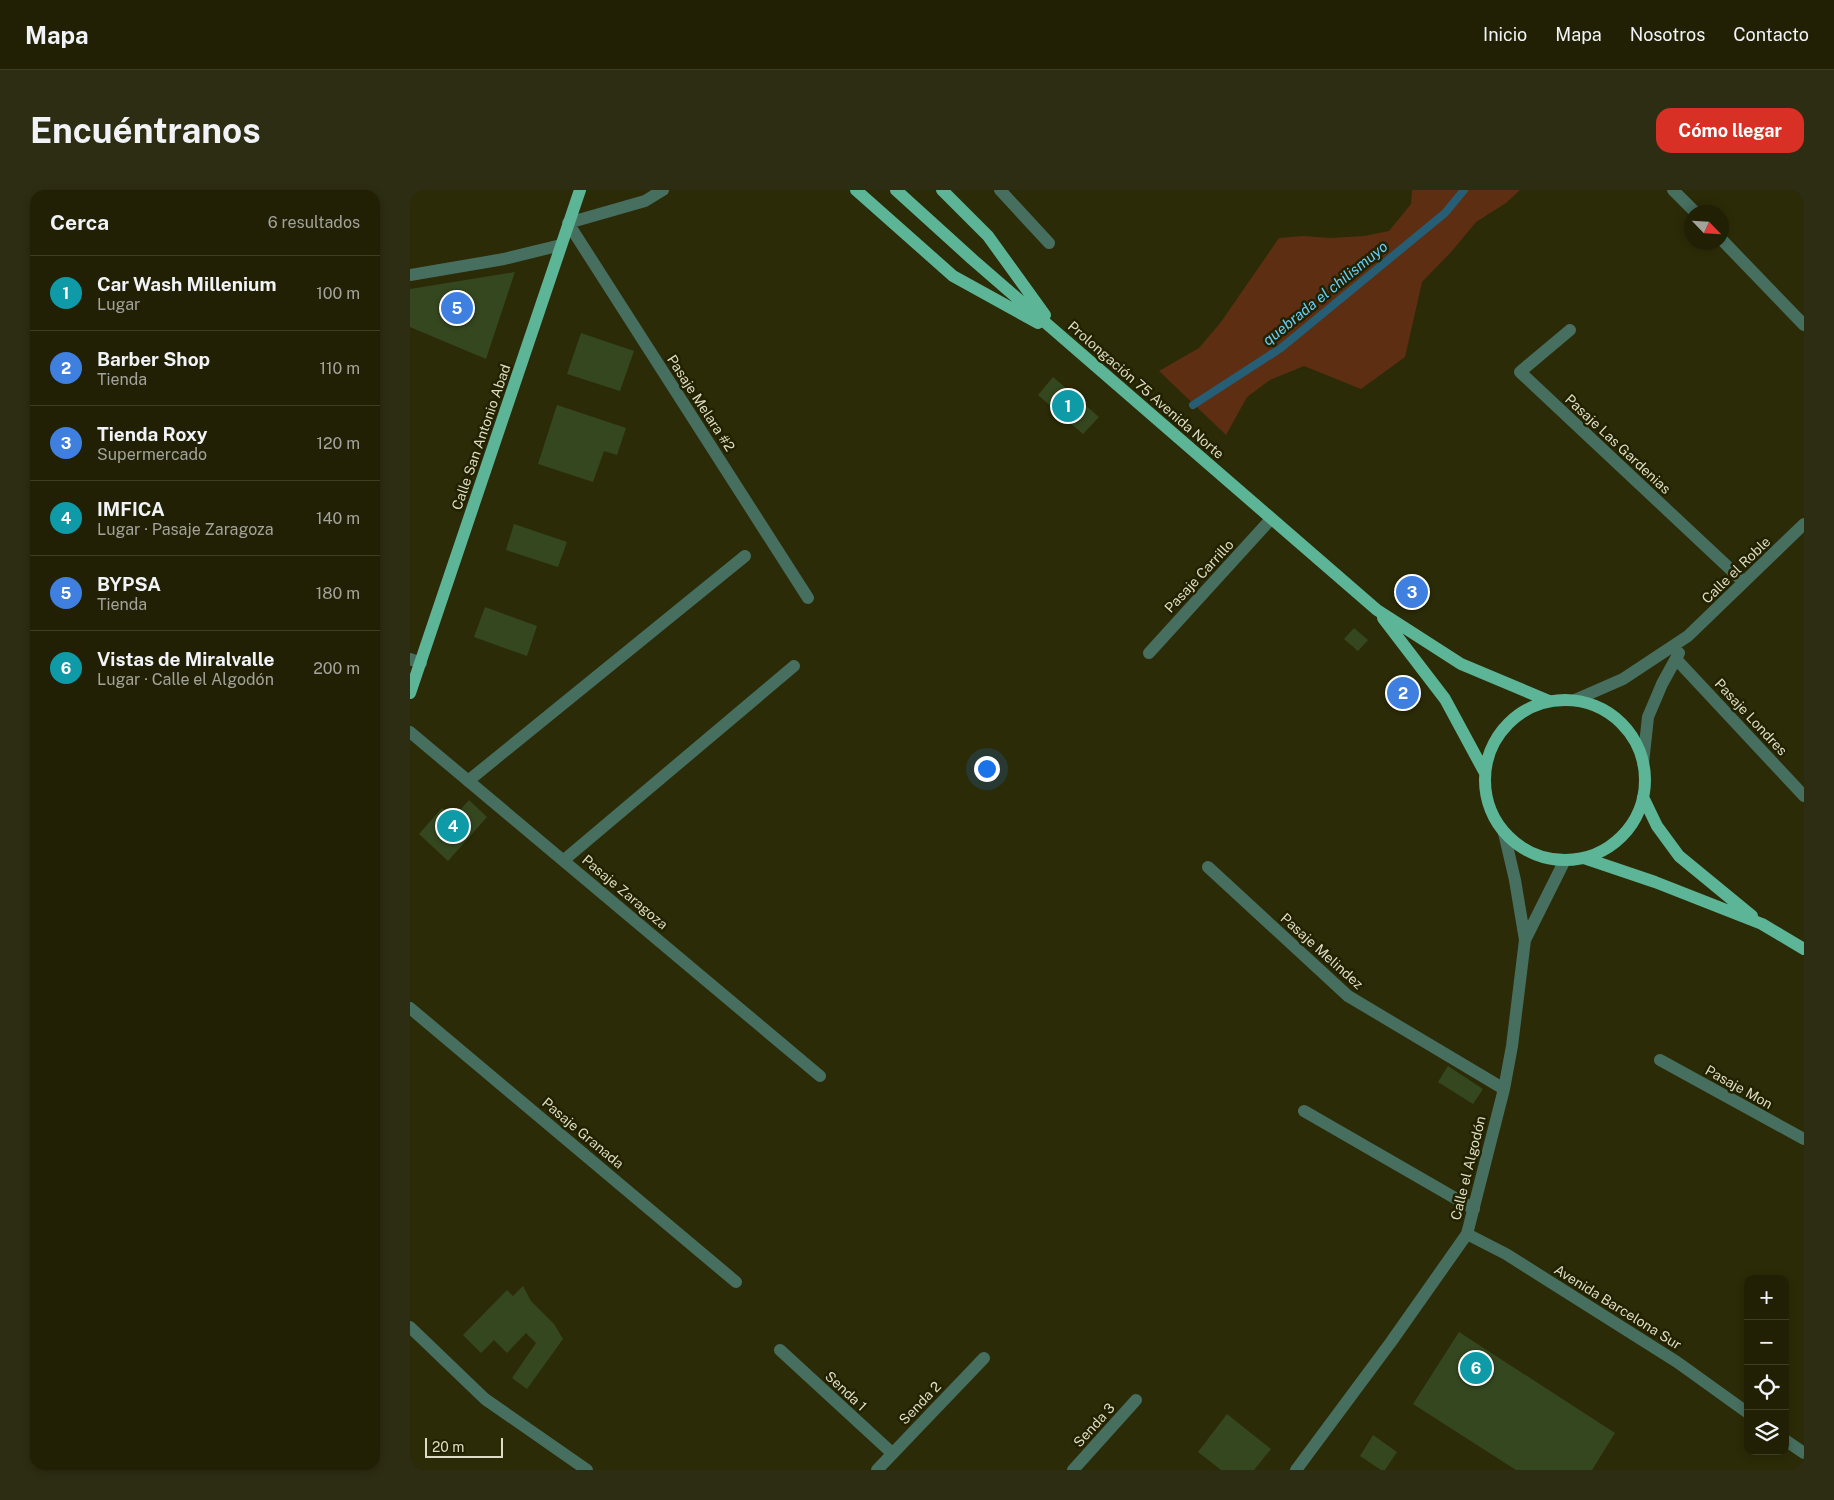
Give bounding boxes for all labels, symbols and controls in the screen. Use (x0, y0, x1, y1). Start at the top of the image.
text: Mapa (25, 21, 89, 49)
text: Inicio (1483, 24, 1527, 45)
text: Mapa (1555, 24, 1602, 45)
text: Nosotros (1630, 24, 1705, 45)
text: Contacto (1733, 24, 1809, 45)
button: Cómo llegar (1656, 108, 1804, 153)
text: Encuéntranos (30, 110, 261, 151)
north arrow (1684, 205, 1729, 250)
text: Cerca (50, 210, 109, 235)
text: 6 resultados (268, 213, 360, 232)
water label: quebrada el chilismuyo (1259, 238, 1391, 348)
text: Car Wash Millenium (97, 273, 276, 295)
text: 1 (63, 284, 69, 303)
text: 100 m (316, 284, 360, 303)
pin: 5 (441, 289, 473, 327)
text: Lugar (97, 295, 140, 314)
street label: Prolongación 75 Avenida Norte (1065, 318, 1227, 462)
text: Barber Shop (97, 348, 210, 370)
street label: Pasaje Melara #2 (664, 352, 738, 454)
text: 2 (61, 359, 71, 378)
text: 110 m (319, 359, 360, 378)
street label: Calle San Antonio Abad (449, 362, 513, 512)
text: Tienda (97, 370, 147, 389)
pin: 1 (1052, 387, 1084, 425)
street label: Pasaje Las Gardenias (1562, 391, 1674, 497)
text: Tienda Roxy (97, 423, 208, 445)
text: 3 (61, 434, 71, 453)
text: 120 m (316, 434, 360, 453)
text: Supermercado (97, 445, 207, 464)
text: IMFICA (97, 498, 165, 520)
text: 4 (61, 509, 71, 528)
text: 140 m (316, 509, 360, 528)
text: Lugar · Pasaje Zaragoza (97, 520, 274, 539)
street label: Calle el Roble (1698, 533, 1774, 607)
street label: Pasaje Carrillo (1161, 536, 1237, 616)
text: BYPSA (97, 573, 161, 595)
pin: 3 (1396, 573, 1428, 611)
text: 5 (61, 584, 71, 603)
text: 180 m (316, 584, 360, 603)
text: Tienda (97, 595, 147, 614)
text: Vistas de Miralvalle (97, 648, 274, 670)
text: 6 (61, 659, 71, 678)
text: 200 m (313, 659, 360, 678)
text: Lugar · Calle el Algodón (97, 670, 274, 689)
pin: 2 (1387, 674, 1419, 712)
street label: Pasaje Londres (1711, 675, 1791, 759)
your location (974, 756, 1000, 782)
pin: 4 (437, 807, 469, 845)
street label: Pasaje Zaragoza (579, 852, 671, 932)
street label: Pasaje Melindez (1278, 910, 1367, 992)
street label: Pasaje Mon (1703, 1062, 1775, 1112)
street label: Pasaje Granada (539, 1094, 627, 1172)
street label: Calle el Algodón (1447, 1114, 1489, 1222)
street label: Avenida Barcelona Sur (1551, 1261, 1685, 1353)
map controls (1744, 1275, 1789, 1455)
button: + (1744, 1275, 1789, 1320)
button: − (1744, 1320, 1789, 1365)
pin: 6 (1460, 1349, 1492, 1387)
button: locate (1744, 1365, 1789, 1410)
street label: Senda 1 (822, 1368, 870, 1414)
street label: Senda 2 (896, 1378, 944, 1428)
street label: Senda 3 (1070, 1400, 1118, 1450)
button: layers (1744, 1410, 1789, 1455)
scale bar (425, 1435, 502, 1458)
text: 20 m (432, 1439, 464, 1455)

